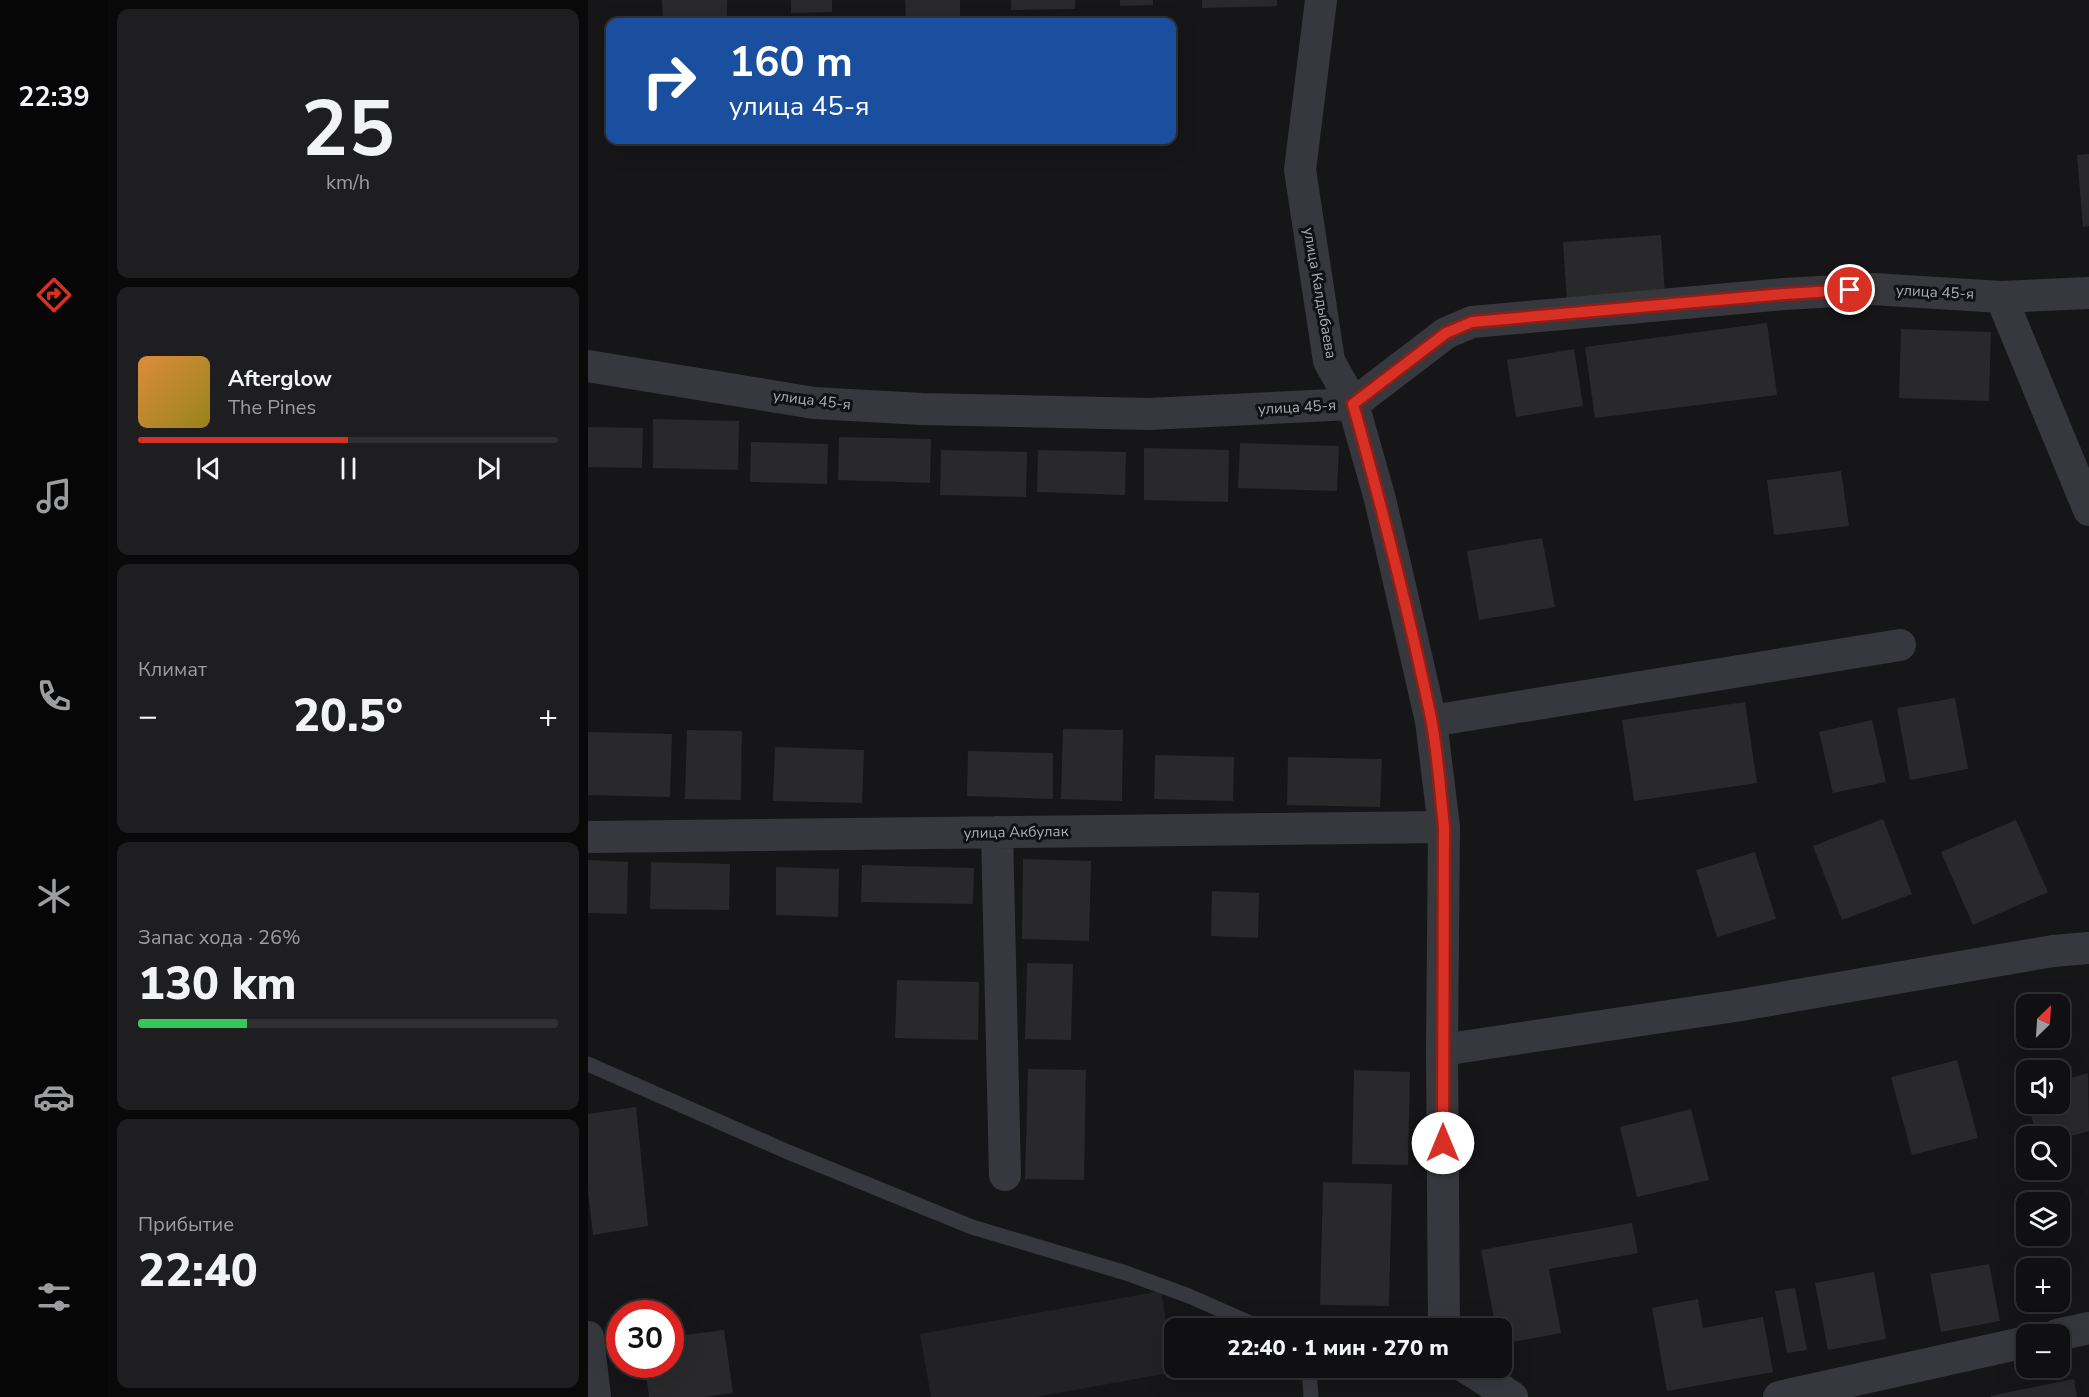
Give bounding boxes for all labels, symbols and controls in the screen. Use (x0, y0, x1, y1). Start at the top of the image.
text: 160 m (729, 34, 853, 91)
icon: right (630, 42, 708, 120)
text: 25 (301, 76, 395, 183)
text: 22:39 (18, 79, 90, 116)
text: улица 45-я (729, 88, 870, 125)
text: km/h (326, 169, 370, 196)
street label: улица Калдыбаева (1299, 226, 1341, 360)
pin (1824, 264, 1875, 315)
icon: arrive (1833, 273, 1866, 306)
icon: directions (33, 274, 75, 316)
street label: улица 45-я (1895, 280, 1975, 304)
text: Afterglow (228, 364, 332, 394)
street label: улица 45-я (772, 385, 852, 415)
text: The Pines (228, 394, 316, 421)
street label: улица 45-я (1257, 395, 1337, 419)
icon: previous (192, 452, 225, 485)
icon: pause (332, 452, 365, 485)
icon: next (472, 452, 505, 485)
icon: music (33, 475, 75, 517)
text: Климат (138, 656, 207, 683)
icon: phone (33, 675, 75, 717)
text: 20.5° (293, 686, 403, 747)
text: − (138, 694, 158, 739)
text: + (538, 694, 558, 739)
street label: улица Акбулак (963, 821, 1069, 843)
icon: climate (33, 875, 75, 917)
text: Запас хода · 26% (138, 924, 301, 951)
text: 130 km (138, 954, 297, 1015)
north arrow (2016, 994, 2070, 1048)
map controls (2016, 994, 2070, 1378)
button: sound (2016, 1060, 2070, 1114)
icon: car (33, 1076, 75, 1118)
position arrow (1411, 1111, 1475, 1175)
button: search (2016, 1126, 2070, 1180)
button: layers (2016, 1192, 2070, 1246)
text: Прибытие (138, 1211, 234, 1238)
text: 22:40 (138, 1241, 258, 1302)
button: + (2016, 1258, 2070, 1312)
icon: filters (33, 1276, 75, 1318)
speed limit sign: 30 (606, 1300, 684, 1378)
button: − (2016, 1324, 2070, 1378)
text: 22:40 · 1 мин · 270 m (1227, 1333, 1449, 1363)

